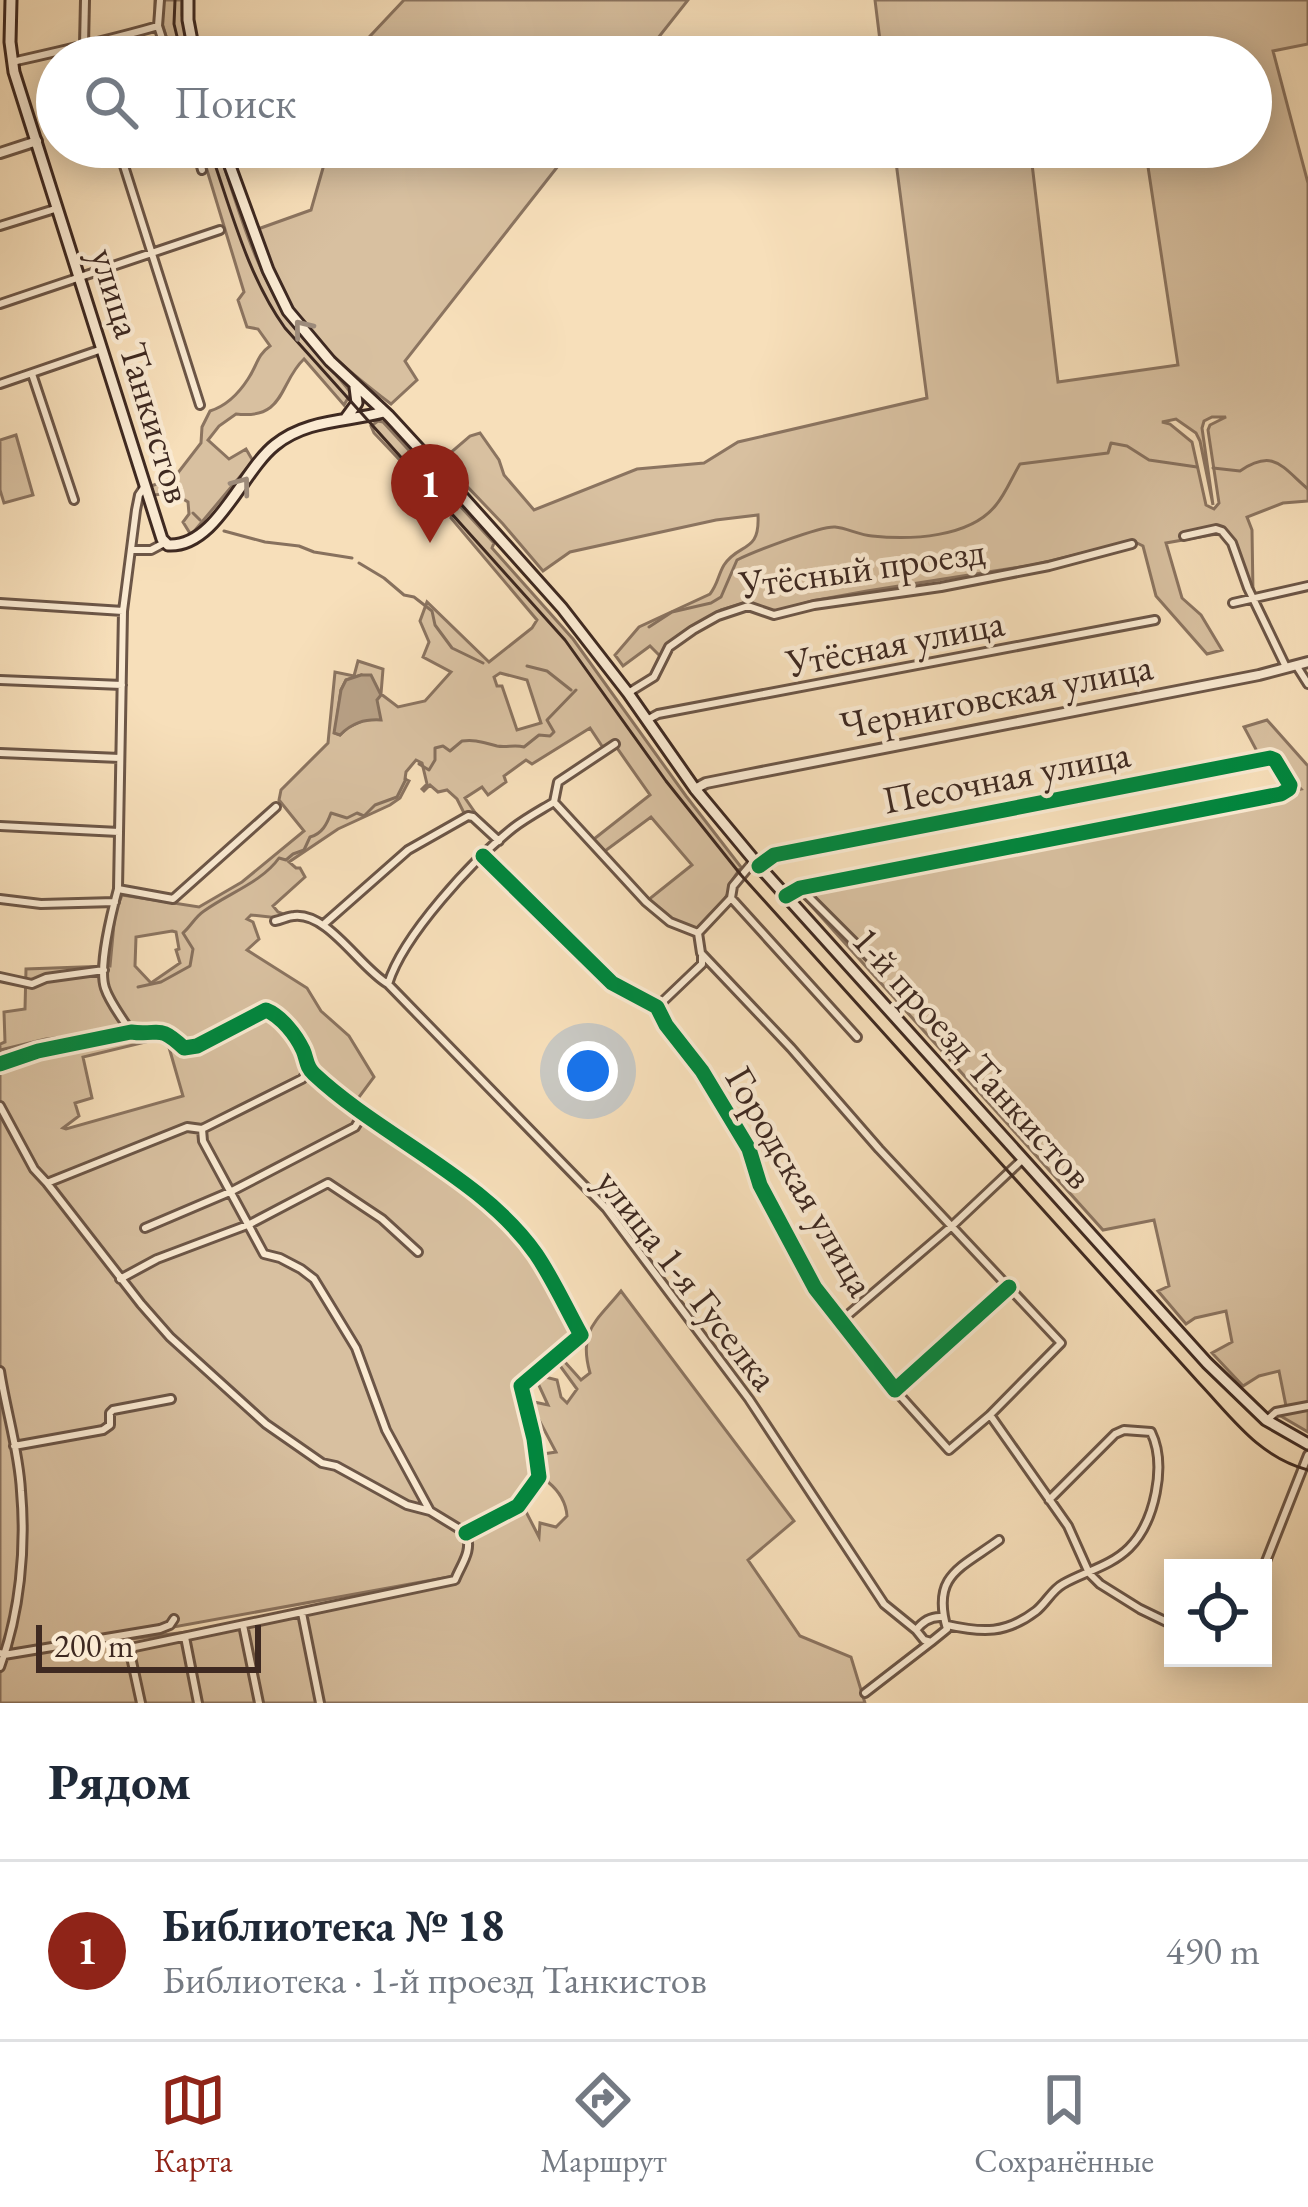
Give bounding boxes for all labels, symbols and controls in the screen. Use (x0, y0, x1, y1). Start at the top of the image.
search box (36, 36, 1272, 168)
icon: search (78, 69, 144, 135)
text: Поиск (174, 73, 296, 131)
street label: улица Танкистов (79, 242, 204, 509)
one-way arrow (295, 320, 317, 342)
pin: 1 (391, 444, 469, 543)
one-way arrow (227, 476, 249, 498)
street label: Утёсный проезд (735, 525, 988, 610)
street label: Утёсная улица (781, 596, 1009, 689)
street label: Черниговская улица (835, 640, 1157, 751)
street label: Песочная улица (878, 727, 1135, 825)
street label: 1-й проезд Танкистов (841, 915, 1104, 1200)
your location (558, 1041, 618, 1101)
street label: Городская улица (714, 1057, 887, 1306)
street label: улица 1-я Гуселка (585, 1158, 791, 1401)
map controls (1164, 1559, 1272, 1667)
button: locate (1164, 1559, 1272, 1667)
scale bar (36, 1619, 261, 1672)
text: 200 m (54, 1624, 134, 1667)
text: Рядом (48, 1748, 191, 1814)
text: Библиотека № 18 (162, 1896, 504, 1954)
text: 1 (77, 1925, 97, 1976)
text: 490 m (1166, 1925, 1260, 1976)
text: Библиотека · 1-й проезд Танкистов (162, 1954, 707, 2005)
tab: Карта (154, 2067, 233, 2182)
tab: Маршрут (540, 2067, 667, 2182)
tab: Сохранённые (974, 2067, 1154, 2182)

